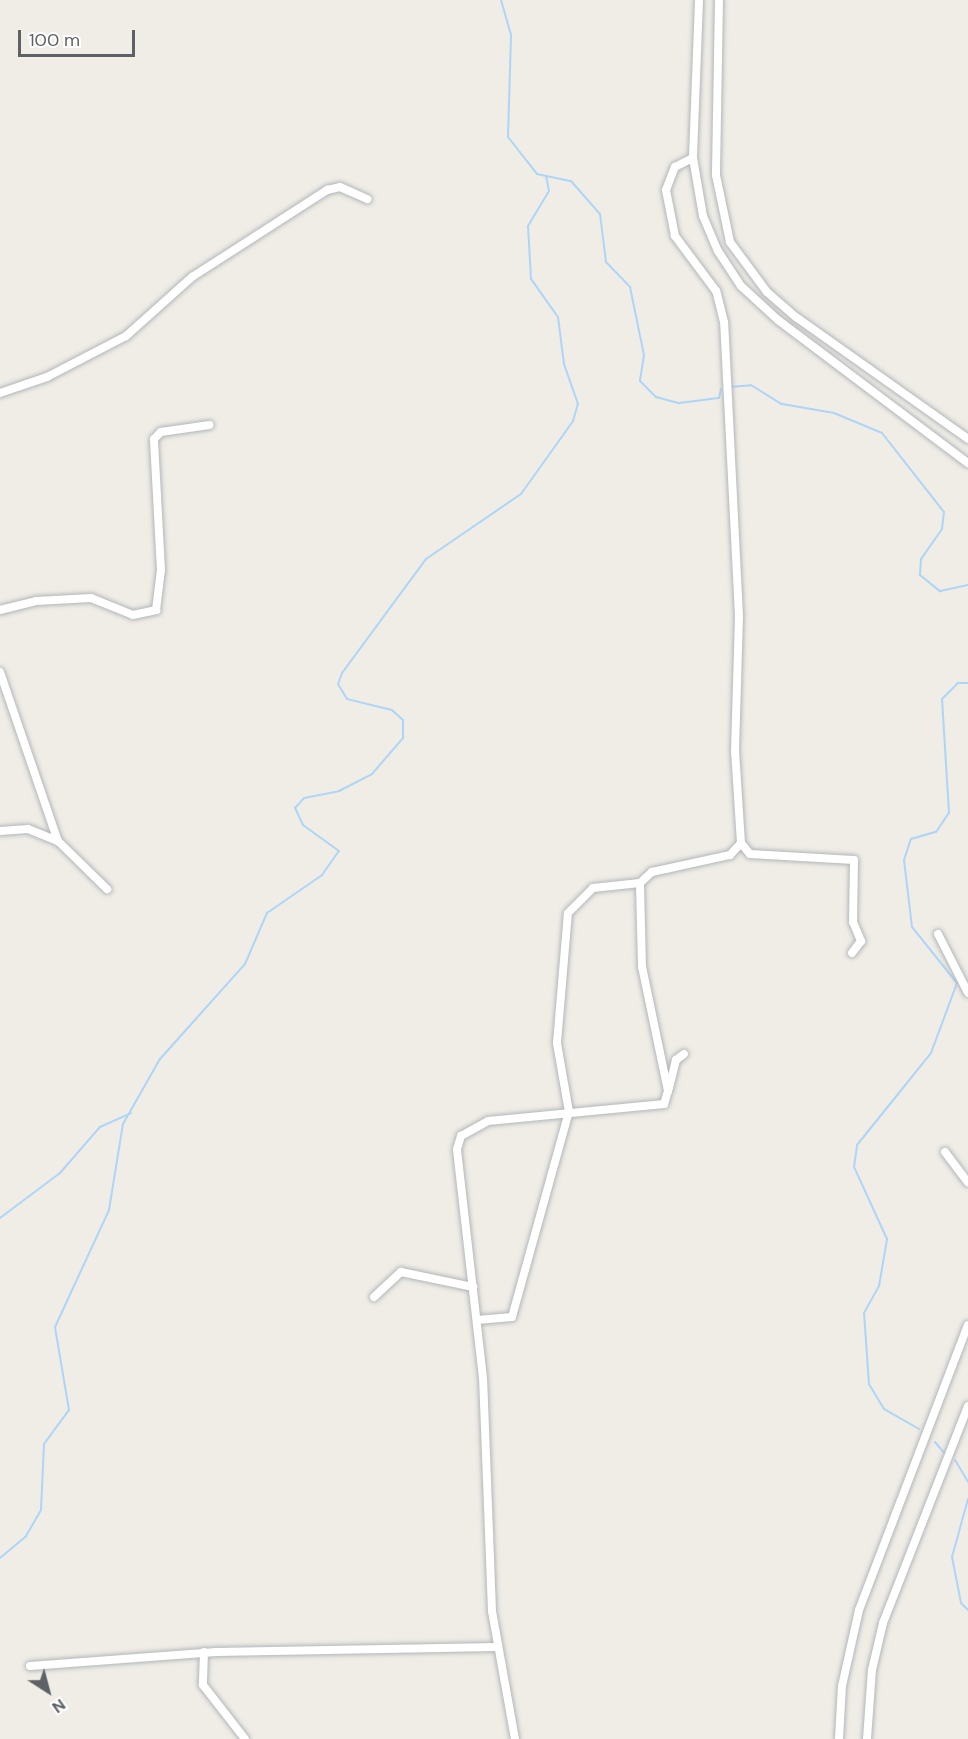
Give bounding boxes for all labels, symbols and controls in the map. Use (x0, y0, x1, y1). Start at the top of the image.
scale bar (21, 18, 138, 56)
text: 100 m (29, 28, 80, 52)
north arrow (18, 1661, 78, 1721)
text: N (48, 1694, 70, 1718)

